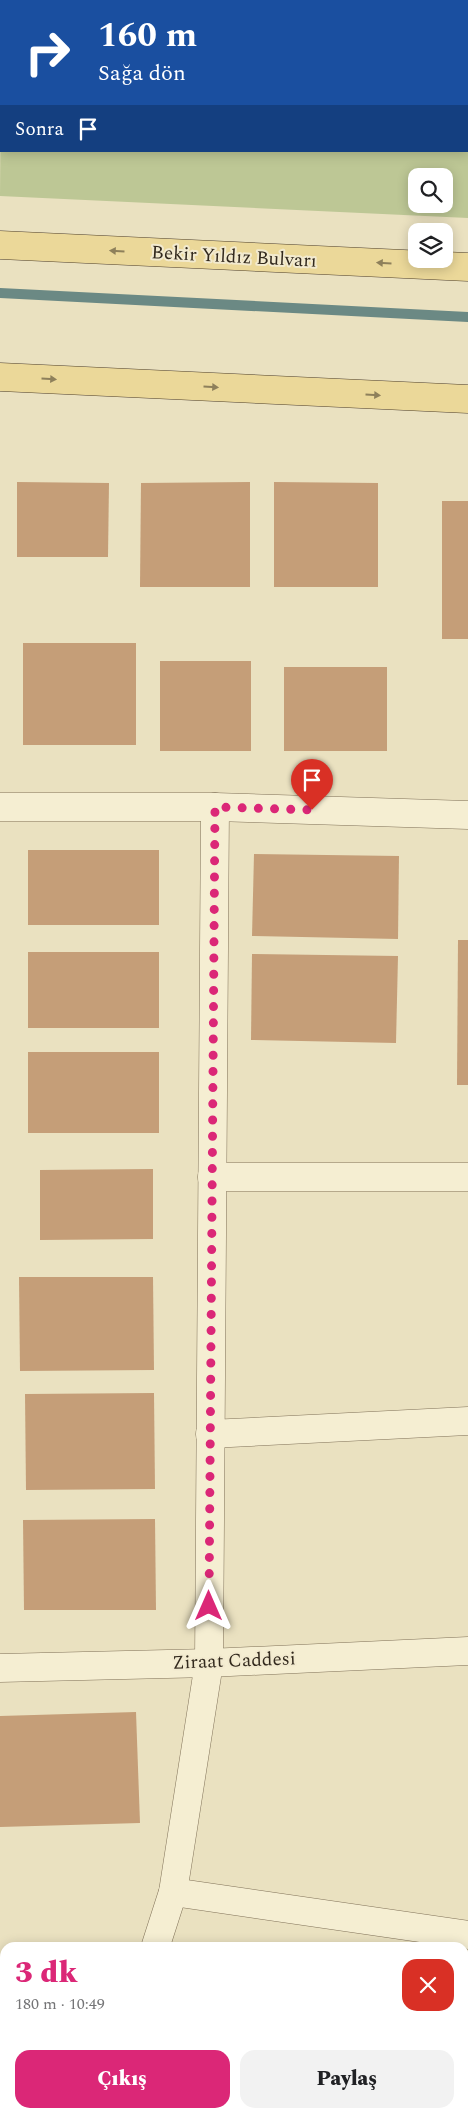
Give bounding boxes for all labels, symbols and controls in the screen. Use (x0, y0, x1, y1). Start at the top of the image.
text: 160 m (98, 9, 197, 62)
icon: right (15, 20, 80, 85)
text: Sağa dön (98, 57, 186, 90)
text: Sonra (15, 115, 64, 144)
icon: arrive (74, 115, 102, 143)
map controls (408, 168, 453, 268)
button: search (408, 168, 453, 213)
button: layers (408, 223, 453, 268)
street label: Bekir Yıldız Bulvarı (151, 238, 317, 276)
one-way arrow (109, 247, 125, 255)
one-way arrow (376, 259, 392, 267)
one-way arrow (41, 376, 57, 384)
one-way arrow (203, 384, 219, 392)
one-way arrow (366, 391, 382, 399)
pin (291, 759, 333, 810)
icon: arrive (298, 766, 326, 794)
position arrow (182, 1579, 234, 1631)
street label: Ziraat Caddesi (172, 1644, 296, 1678)
text: 3 dk (15, 1950, 77, 1996)
button: close (402, 1959, 454, 2011)
text: 180 m · 10:49 (15, 1992, 105, 2016)
button: Çıkış (15, 2050, 230, 2108)
button: Paylaş (240, 2050, 454, 2108)

